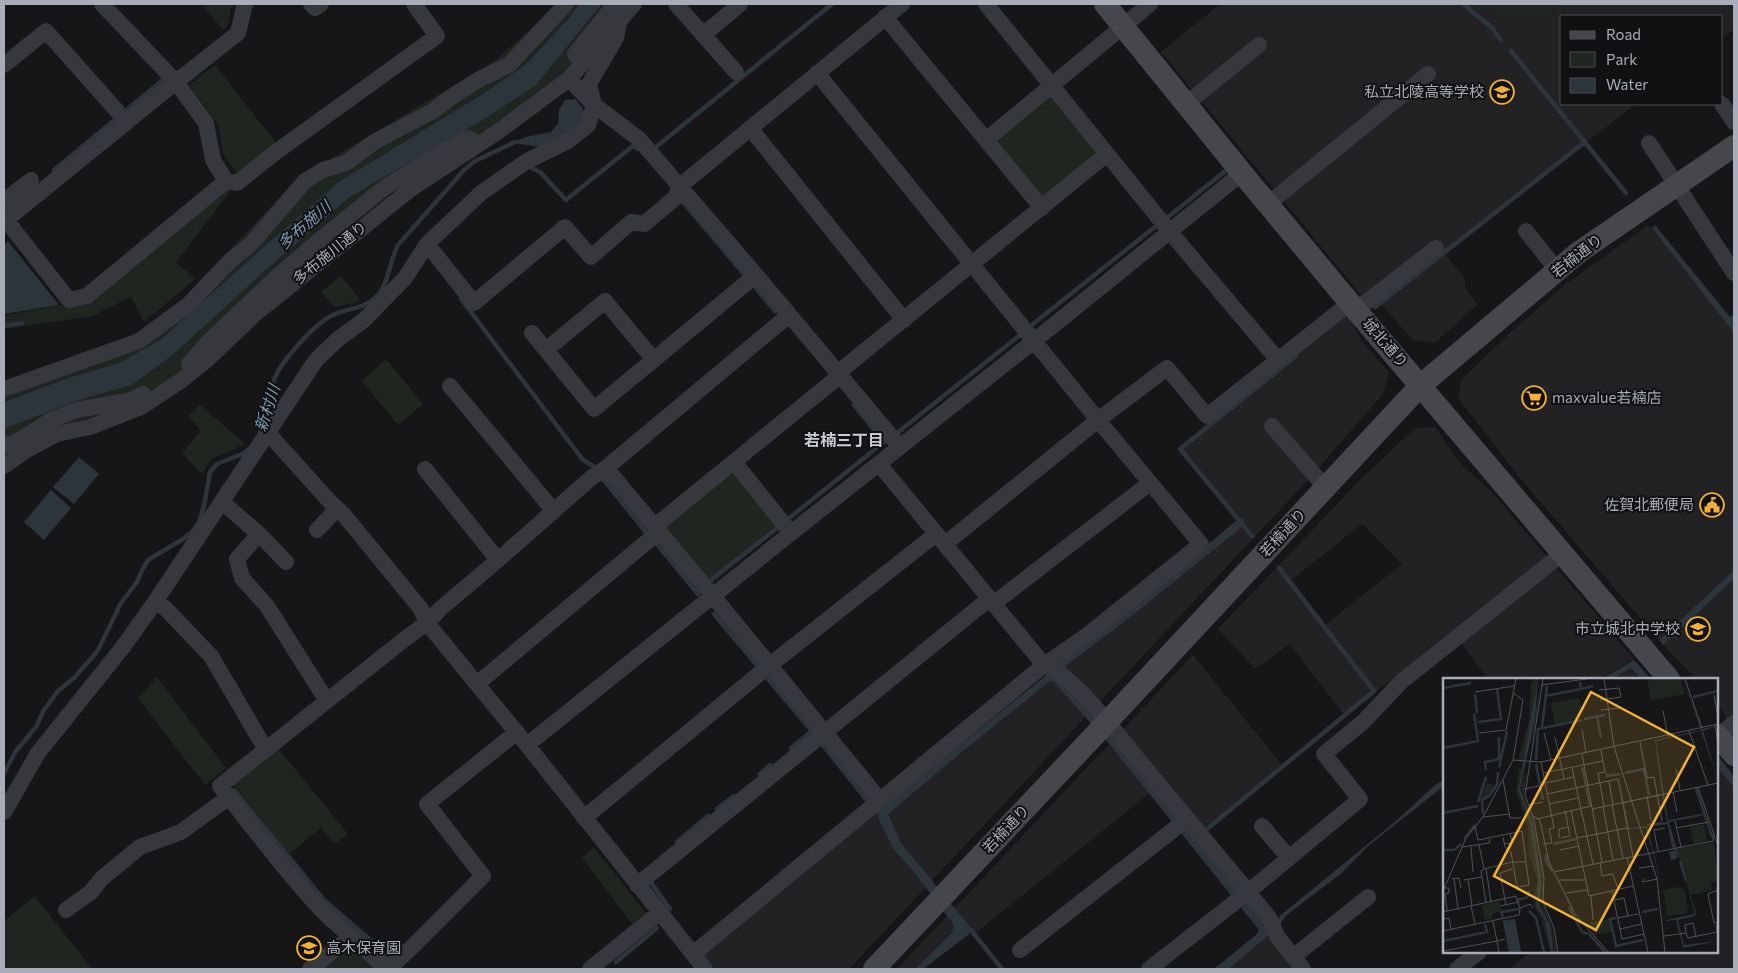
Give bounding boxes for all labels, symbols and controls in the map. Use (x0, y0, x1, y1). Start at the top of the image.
legend (1560, 15, 1723, 105)
text: Road (1606, 25, 1641, 43)
text: Park (1606, 50, 1637, 68)
text: Water (1606, 75, 1648, 93)
school or university icon: 私立北陵高等学校 (1489, 79, 1515, 105)
place label: 私立北陵高等学校 (1364, 82, 1484, 100)
water label: 多布施川 (273, 195, 336, 253)
street label: 多布施川通り (289, 217, 370, 288)
street label: 若楠通り (1547, 230, 1606, 281)
street label: 城北通り (1359, 314, 1412, 371)
water label: 新村川 (250, 380, 284, 434)
supermarket icon: maxvalue若楠店 (1521, 385, 1547, 411)
place label: maxvalue若楠店 (1552, 388, 1661, 406)
district label: 若楠三丁目 (804, 430, 884, 449)
public building icon: 佐賀北郵便局 (1699, 492, 1725, 518)
place label: 佐賀北郵便局 (1604, 495, 1694, 513)
street label: 若楠通り (1255, 504, 1309, 560)
school or university icon: 市立城北中学校 (1685, 616, 1711, 642)
place label: 市立城北中学校 (1575, 619, 1680, 637)
inset map (1443, 678, 1718, 953)
street label: 若楠通り (978, 800, 1032, 856)
school or university icon: 高木保育園 (296, 935, 322, 961)
place label: 高木保育園 (326, 938, 401, 956)

